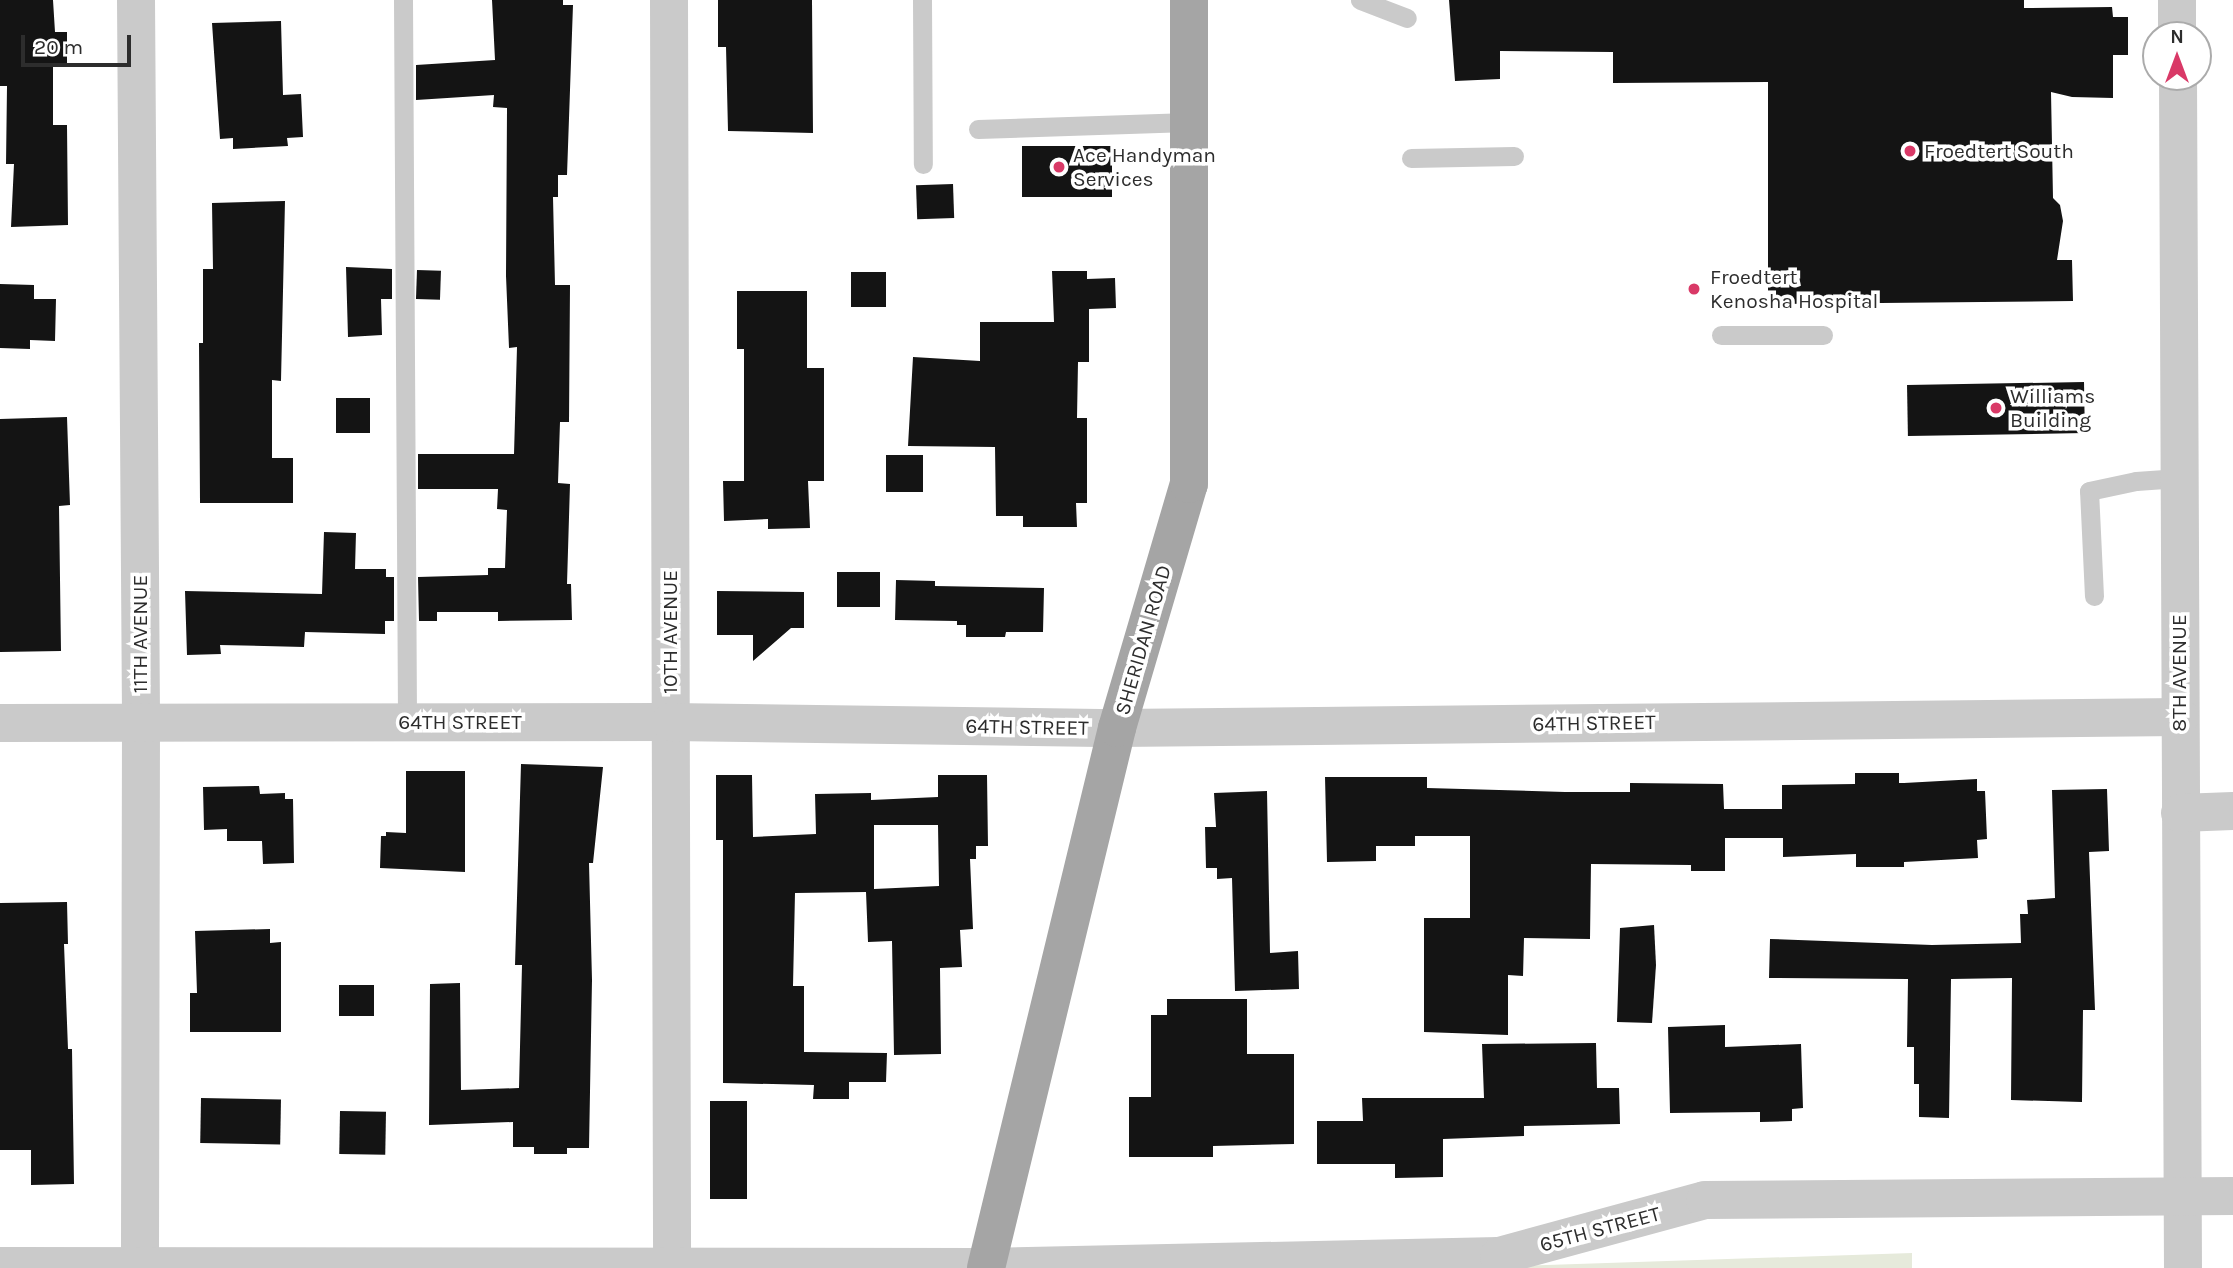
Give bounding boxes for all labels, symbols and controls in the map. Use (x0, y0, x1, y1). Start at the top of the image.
scale bar (24, 21, 135, 65)
north arrow (2142, 21, 2212, 91)
text: N (2170, 26, 2184, 48)
text: 20 m (34, 35, 83, 59)
place label: Froedtert South (1924, 138, 2074, 164)
place label: Ace Handyman Services (1073, 142, 1216, 192)
marker: Froedtert South (1902, 143, 1918, 159)
marker: Ace Handyman Services (1051, 159, 1067, 175)
place label: Froedtert Kenosha Hospital (1710, 264, 1878, 314)
marker: Froedtert Kenosha Hospital (1684, 279, 1704, 299)
place label: Williams Building (2010, 383, 2095, 433)
marker: Williams Building (1988, 400, 2004, 416)
street label: SHERIDAN ROAD (1110, 562, 1176, 718)
street label: 10TH AVENUE (657, 570, 683, 694)
street label: 11TH AVENUE (127, 575, 153, 693)
street label: 8TH AVENUE (2166, 614, 2192, 732)
street label: 64TH STREET (398, 709, 522, 735)
street label: 64TH STREET (1532, 709, 1656, 737)
street label: 64TH STREET (965, 713, 1089, 741)
street label: 65TH STREET (1537, 1201, 1663, 1257)

